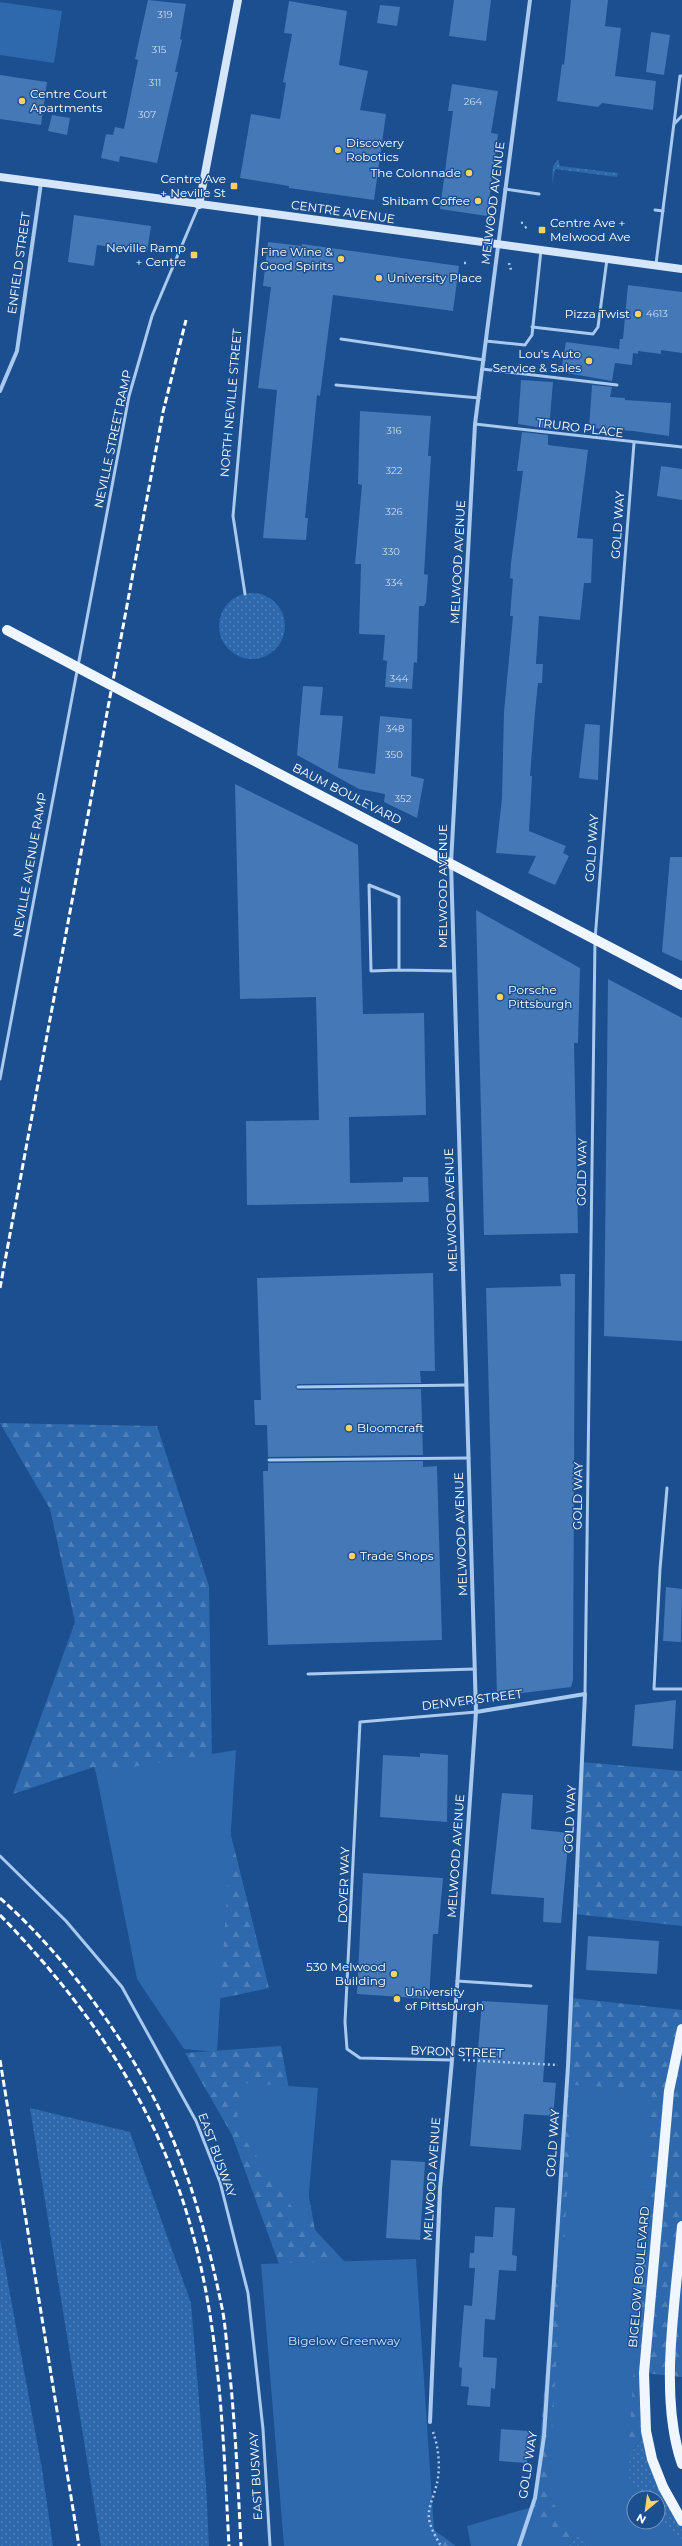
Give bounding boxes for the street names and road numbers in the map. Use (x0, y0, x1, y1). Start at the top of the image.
street label: MELWOOD AVENUE (478, 141, 507, 265)
street label: CENTRE AVENUE (290, 197, 396, 226)
street label: ENFIELD STREET (4, 211, 33, 315)
street label: NORTH NEVILLE STREET (217, 328, 244, 478)
street label: NEVILLE STREET RAMP (91, 368, 135, 509)
street label: TRURO PLACE (536, 415, 624, 440)
street label: GOLD WAY (608, 490, 627, 559)
street label: MELWOOD AVENUE (447, 500, 468, 624)
street label: BAUM BOULEVARD (290, 760, 404, 828)
street label: NEVILLE AVENUE RAMP (9, 791, 50, 939)
street label: GOLD WAY (582, 813, 601, 882)
street label: MELWOOD AVENUE (435, 824, 450, 948)
street label: GOLD WAY (573, 1137, 590, 1206)
street label: MELWOOD AVENUE (441, 1148, 460, 1272)
street label: GOLD WAY (569, 1461, 586, 1530)
street label: MELWOOD AVENUE (451, 1472, 470, 1596)
street label: DENVER STREET (421, 1686, 523, 1713)
street label: GOLD WAY (560, 1784, 579, 1853)
street label: MELWOOD AVENUE (444, 1794, 467, 1918)
street label: DOVER WAY (335, 1846, 352, 1923)
street label: BYRON STREET (410, 2042, 504, 2061)
street label: GOLD WAY (543, 2108, 562, 2177)
street label: EAST BUSWAY (195, 2111, 240, 2199)
street label: MELWOOD AVENUE (420, 2117, 443, 2241)
street label: BIGELOW BOULEVARD (625, 2206, 652, 2348)
street label: GOLD WAY (515, 2430, 540, 2500)
street label: EAST BUSWAY (246, 2431, 265, 2521)

